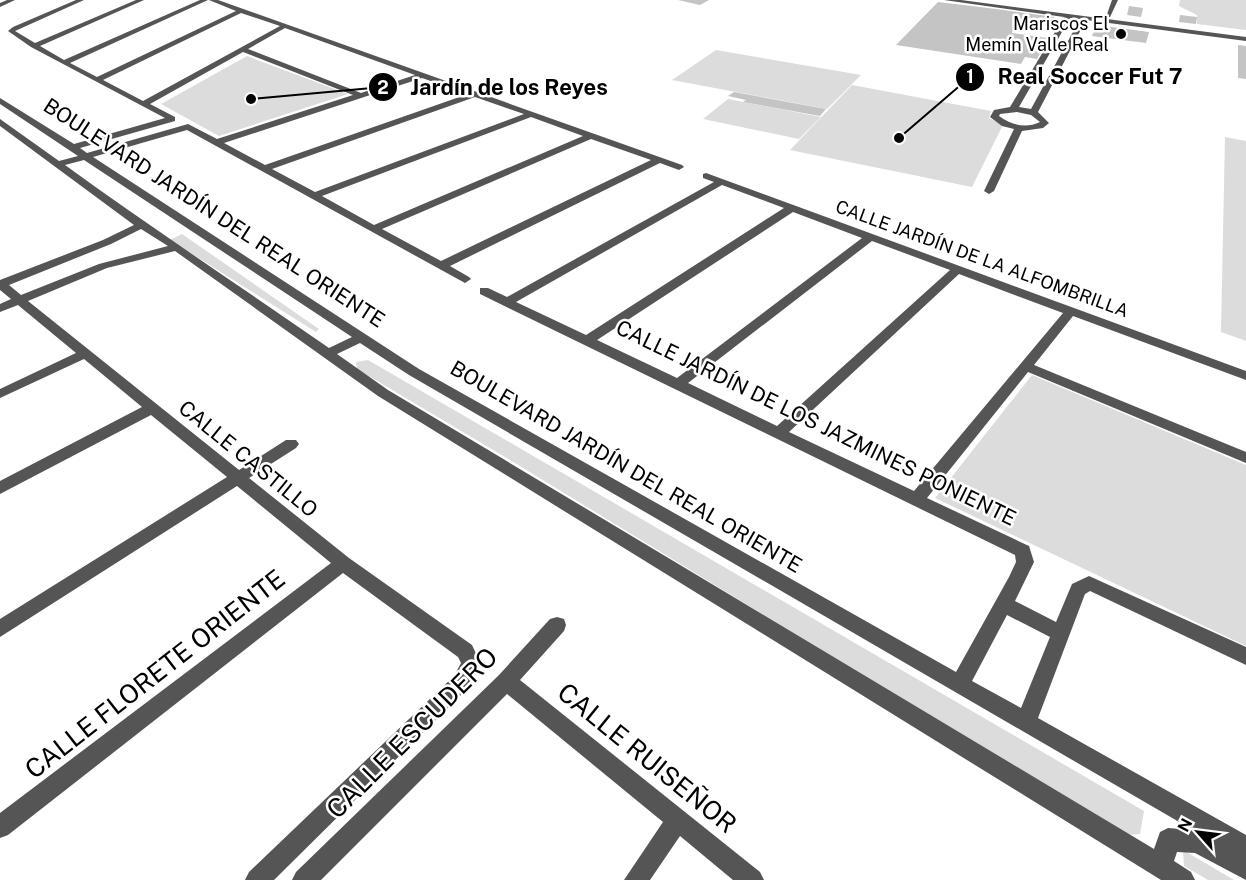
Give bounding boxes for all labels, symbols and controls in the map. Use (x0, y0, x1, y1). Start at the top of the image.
place label: Mariscos El Memín Valle Real (965, 13, 1109, 55)
marker: Mariscos El Memín Valle Real (1114, 27, 1128, 41)
callout: Real Soccer Fut 7 (955, 57, 1194, 97)
text: Real Soccer Fut 7 (998, 63, 1182, 89)
text: 1 (966, 66, 974, 87)
callout: Jardín de los Reyes (368, 67, 620, 107)
text: Jardín de los Reyes (410, 74, 608, 100)
text: 2 (377, 77, 389, 98)
street label: BOULEVARD JARDÍN DEL REAL ORIENTE (39, 93, 390, 332)
street label: CALLE JARDÍN DE LA ALFOMBRILLA (833, 195, 1132, 322)
street label: CALLE JARDÍN DE LOS JAZMINES PONIENTE (612, 314, 1020, 531)
street label: BOULEVARD JARDÍN DEL REAL ORIENTE (446, 355, 806, 578)
street label: CALLE CASTILLO (174, 395, 323, 522)
street label: CALLE FLORETE ORIENTE (19, 563, 291, 785)
street label: CALLE ESCUDERO (320, 641, 503, 824)
street label: CALLE RUISEÑOR (552, 676, 743, 839)
north arrow (1168, 802, 1228, 862)
text: N (1174, 815, 1197, 835)

